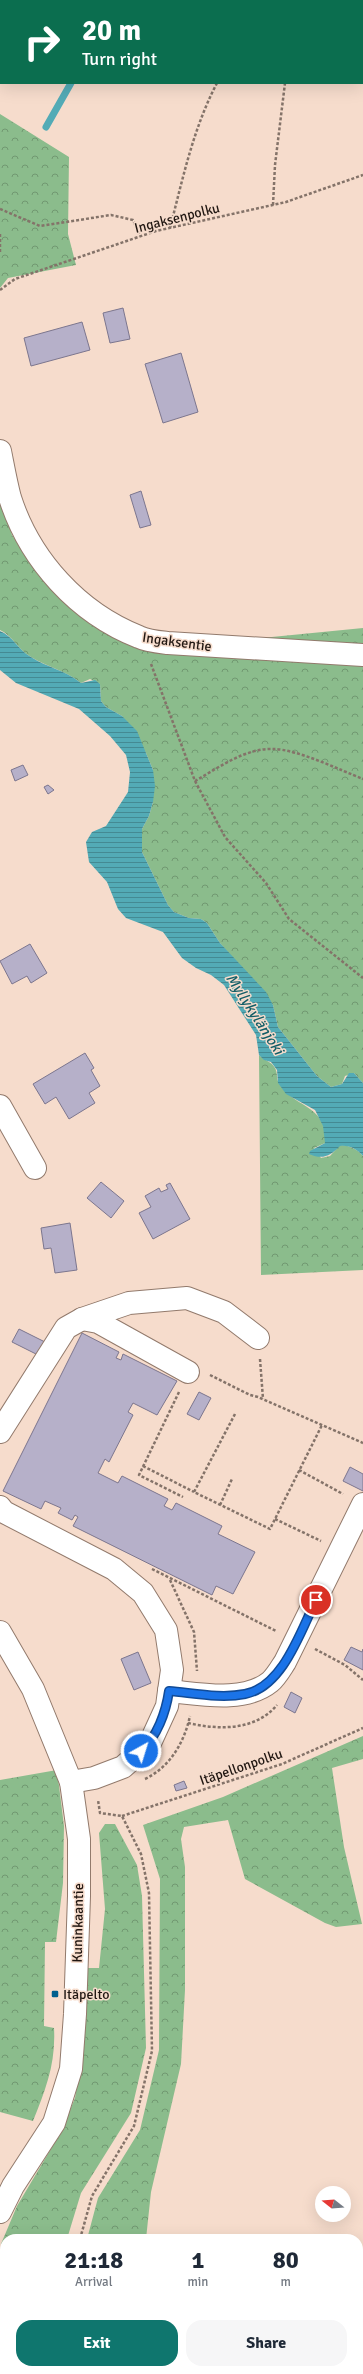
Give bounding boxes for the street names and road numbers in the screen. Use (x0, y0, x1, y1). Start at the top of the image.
street label: Ingaksenpolku (133, 199, 221, 237)
street label: Ingaksentie (141, 629, 213, 655)
street label: Itäpellonpolku (197, 1745, 285, 1789)
street label: Kuninkaantie (69, 1883, 87, 1963)

